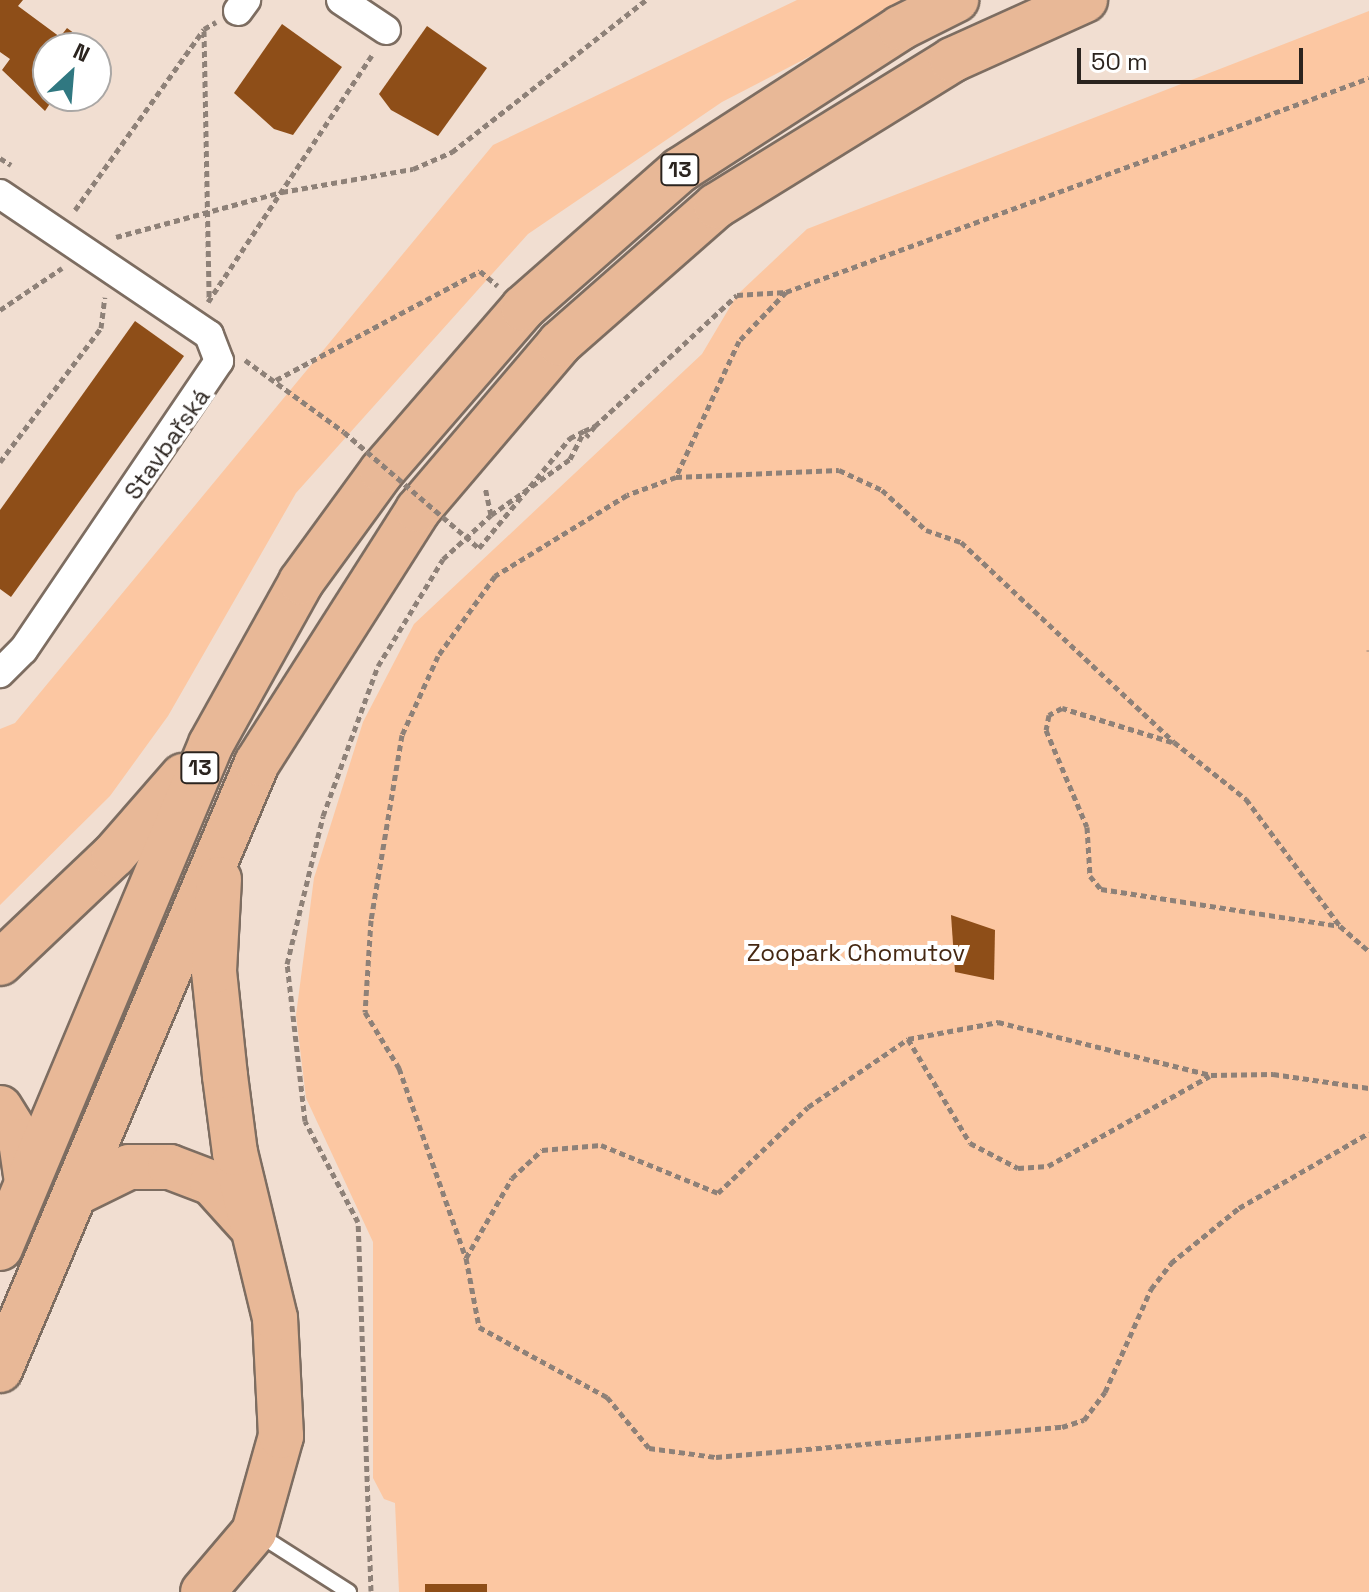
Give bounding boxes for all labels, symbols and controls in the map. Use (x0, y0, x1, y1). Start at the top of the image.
north arrow (32, 32, 112, 112)
scale bar (1081, 32, 1307, 82)
text: N (69, 36, 94, 68)
text: 50 m (1091, 46, 1148, 77)
road number: 13 (660, 152, 700, 188)
street label: Stavbařská (118, 383, 216, 505)
road number: 13 (180, 750, 220, 786)
park label: Zoopark Chomutov (747, 939, 965, 967)

